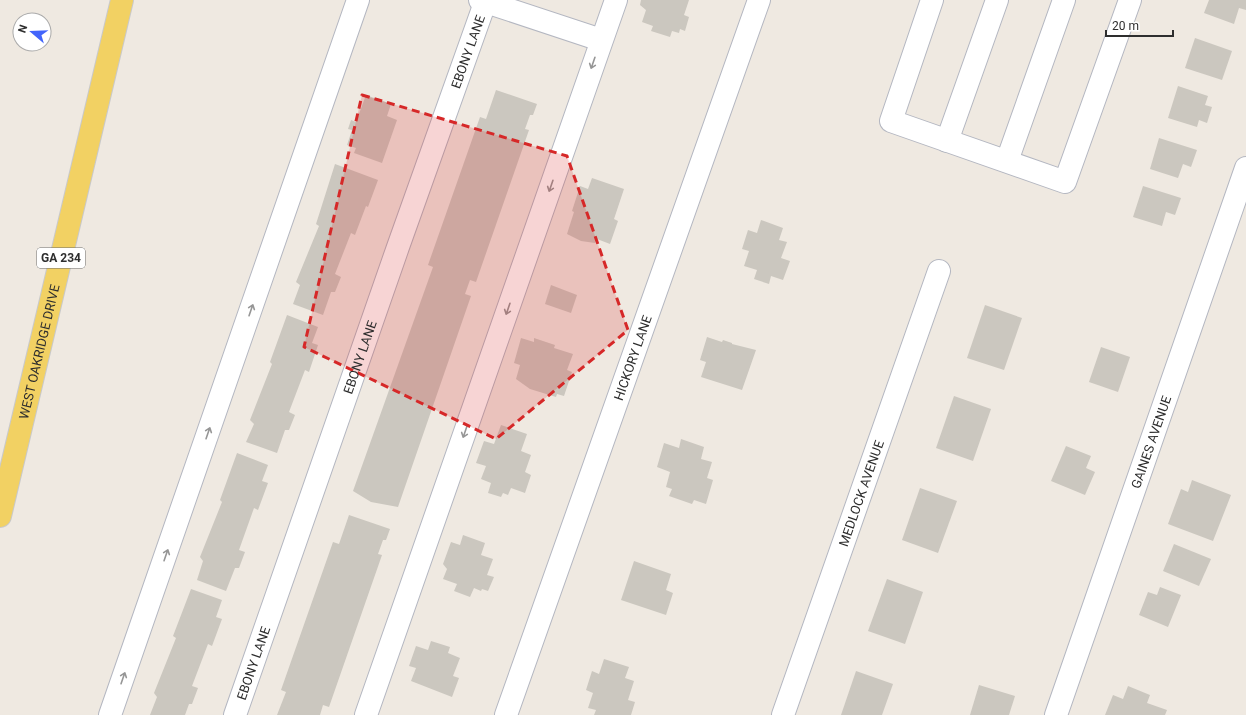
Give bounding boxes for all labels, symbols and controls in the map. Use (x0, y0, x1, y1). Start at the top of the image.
north arrow (12, 12, 52, 52)
scale bar (1106, 12, 1173, 38)
street label: EBONY LANE (448, 13, 488, 91)
text: 20 m (1112, 19, 1139, 33)
text: N (16, 23, 31, 35)
one-way arrow (589, 57, 597, 69)
one-way arrow (547, 179, 554, 192)
road number: GA 234 (37, 248, 85, 268)
street label: WEST OAKRIDGE DRIVE (16, 283, 63, 421)
one-way arrow (504, 302, 511, 315)
one-way arrow (248, 303, 255, 316)
street label: HICKORY LANE (611, 313, 655, 402)
street label: EBONY LANE (340, 318, 380, 396)
street label: GAINES AVENUE (1128, 394, 1174, 491)
one-way arrow (461, 425, 469, 437)
one-way arrow (205, 427, 213, 439)
street label: MEDLOCK AVENUE (836, 438, 887, 548)
one-way arrow (162, 550, 170, 562)
street label: EBONY LANE (234, 624, 273, 702)
one-way arrow (120, 672, 127, 685)

